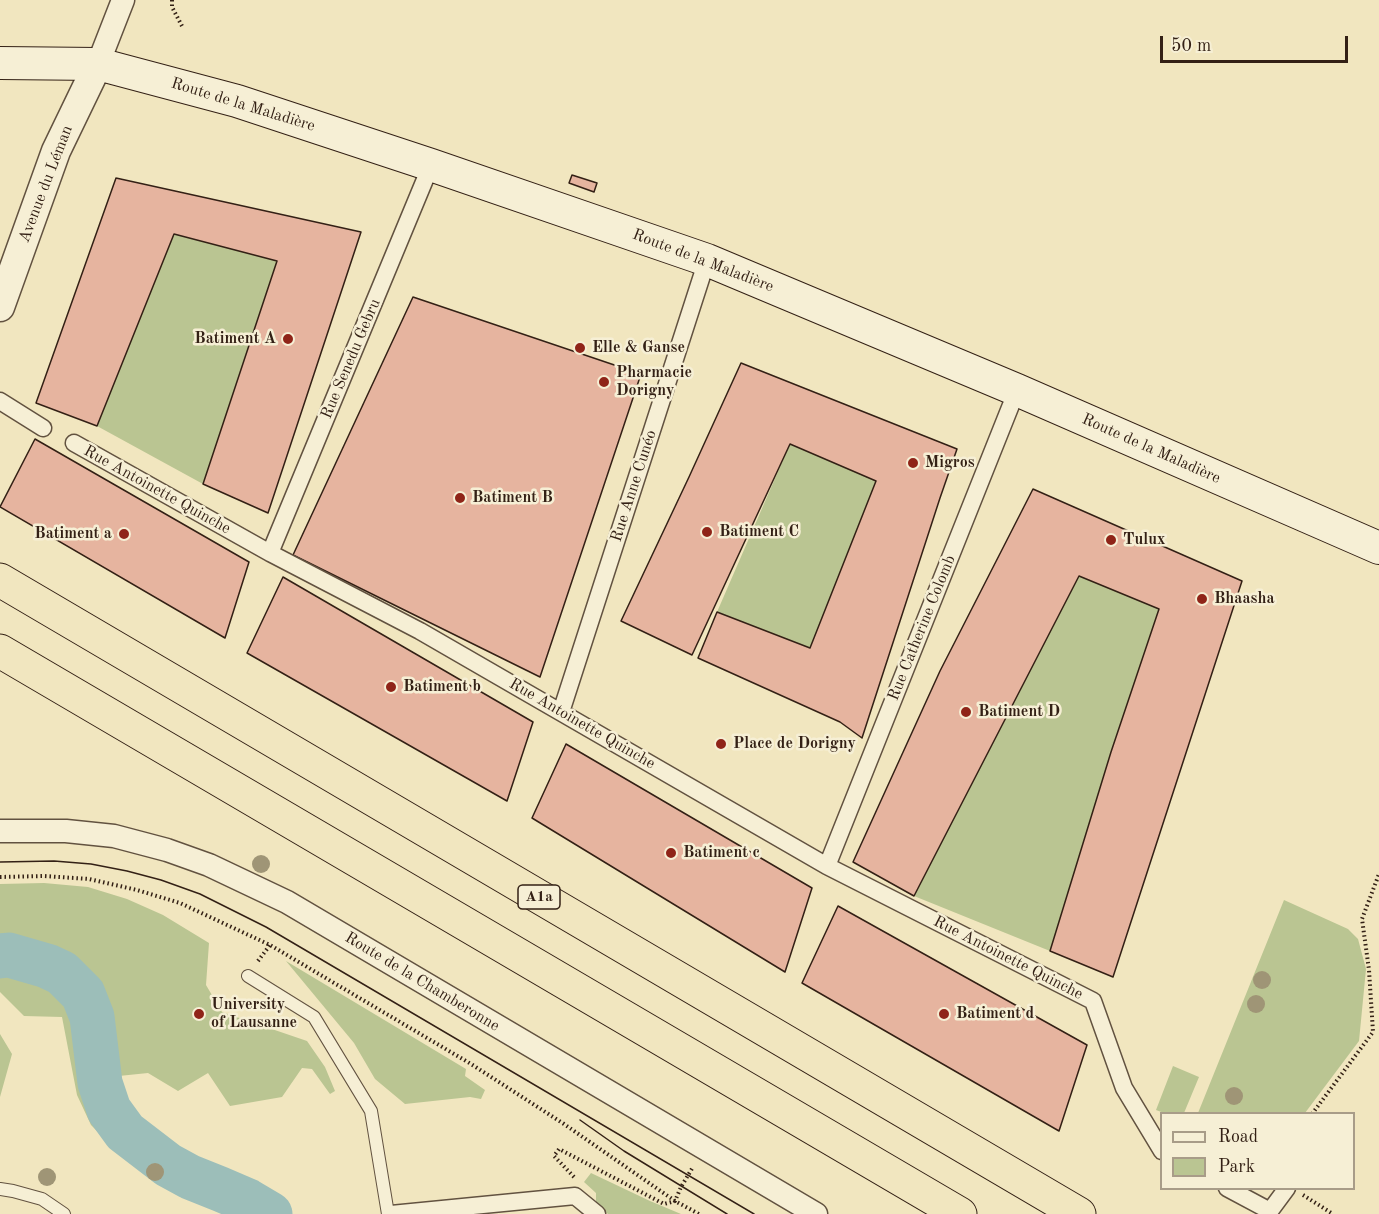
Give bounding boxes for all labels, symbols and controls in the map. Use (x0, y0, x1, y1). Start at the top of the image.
scale bar (1163, 24, 1350, 62)
text: 50 m (1171, 37, 1211, 55)
street label: Route de la Maladière (169, 74, 317, 136)
street label: Avenue du Léman (15, 123, 77, 245)
street label: Route de la Maladière (630, 225, 776, 297)
street label: Rue Senedu Gebru (317, 296, 385, 422)
place label: Batiment A (194, 329, 276, 349)
marker: Batiment A (281, 332, 295, 346)
place label: Elle & Ganse (592, 338, 685, 358)
marker: Elle & Ganse (573, 341, 587, 355)
place label: Pharmacie Dorigny (616, 363, 692, 401)
marker: Pharmacie Dorigny (597, 375, 611, 389)
street label: Route de la Maladière (1079, 410, 1223, 488)
street label: Rue Anne Cunéo (607, 428, 661, 544)
street label: Rue Antoinette Quinche (80, 442, 234, 538)
place label: Migros (925, 453, 975, 473)
marker: Migros (906, 456, 920, 470)
place label: Batiment B (472, 488, 553, 508)
marker: Batiment B (453, 491, 467, 505)
place label: Batiment C (719, 522, 799, 542)
place label: Batiment a (34, 524, 112, 544)
marker: Batiment C (700, 525, 714, 539)
marker: Batiment a (117, 527, 131, 541)
place label: Tulux (1123, 530, 1165, 550)
marker: Tulux (1104, 533, 1118, 547)
street label: Rue Catherine Colomb (884, 552, 960, 704)
place label: Bhaasha (1214, 589, 1275, 609)
marker: Bhaasha (1195, 592, 1209, 606)
street label: Rue Antoinette Quinche (506, 674, 658, 774)
place label: Batiment b (403, 677, 481, 697)
marker: Batiment b (384, 680, 398, 694)
place label: Batiment D (978, 702, 1060, 722)
marker: Batiment D (959, 705, 973, 719)
place label: Place de Dorigny (733, 734, 856, 754)
marker: Place de Dorigny (714, 737, 728, 751)
place label: Batiment c (683, 843, 760, 863)
marker: Batiment c (664, 846, 678, 860)
road number: A1a (518, 885, 560, 909)
street label: Rue Antoinette Quinche (930, 912, 1086, 1004)
street label: Route de la Chamberonne (341, 928, 503, 1036)
place label: University of Lausanne (211, 995, 297, 1033)
place label: Batiment d (956, 1004, 1034, 1024)
marker: University of Lausanne (192, 1007, 206, 1021)
marker: Batiment d (937, 1007, 951, 1021)
legend (1160, 1112, 1355, 1190)
text: Road (1218, 1128, 1258, 1146)
text: Park (1218, 1158, 1255, 1176)

